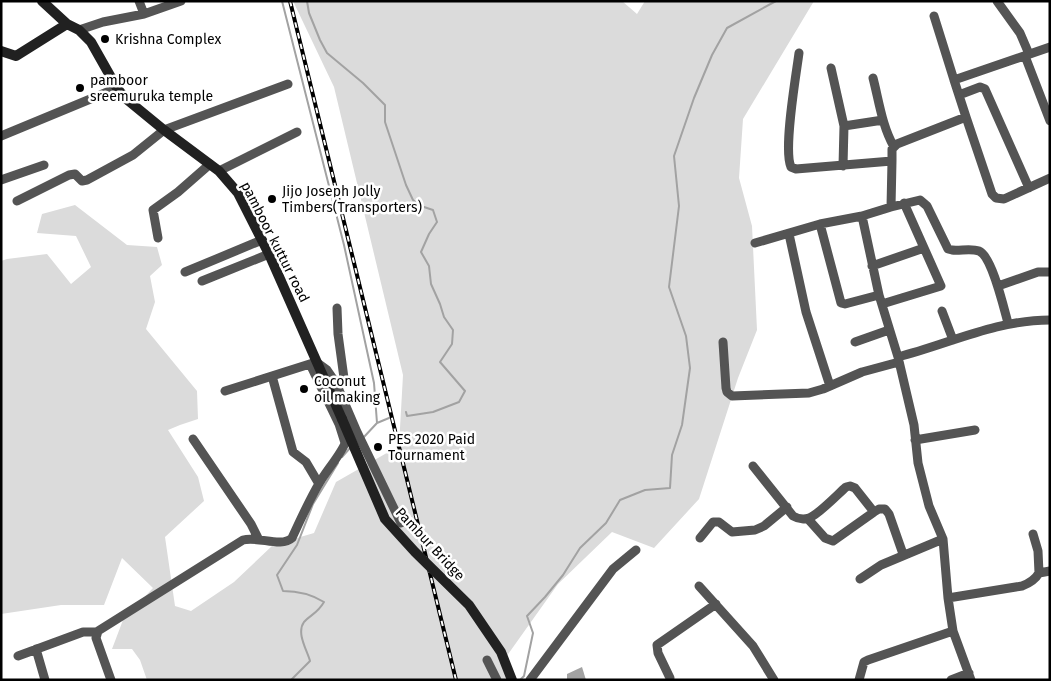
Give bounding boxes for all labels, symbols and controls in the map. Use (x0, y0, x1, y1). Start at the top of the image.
place label: Krishna Complex (115, 31, 221, 48)
marker: Krishna Complex (99, 33, 111, 45)
place label: pamboor sreemuruka temple (90, 72, 213, 105)
marker: pamboor sreemuruka temple (74, 82, 86, 94)
street label: pamboor kuttur road (237, 179, 313, 305)
place label: Jijo Joseph Jolly Timbers(Transporters) (282, 183, 422, 216)
marker: Jijo Joseph Jolly Timbers(Transporters) (266, 193, 278, 205)
place label: Coconut oil making (314, 373, 381, 406)
marker: Coconut oil making (298, 383, 310, 395)
place label: PES 2020 Paid Tournament (388, 431, 475, 464)
marker: PES 2020 Paid Tournament (372, 441, 384, 453)
street label: Pambur Bridge (392, 504, 468, 584)

